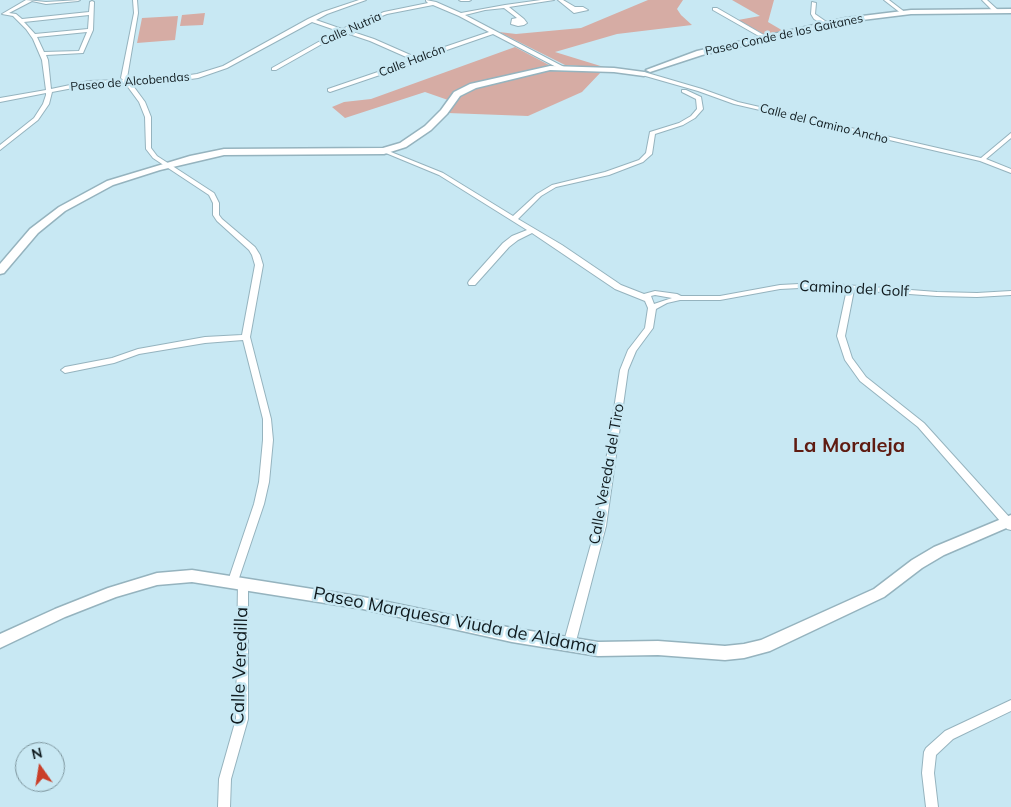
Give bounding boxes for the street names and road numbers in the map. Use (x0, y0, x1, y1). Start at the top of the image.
street label: Calle Nutria (318, 9, 384, 49)
street label: Paseo Conde de los Gaitanes (704, 11, 864, 59)
street label: Calle Halcón (377, 42, 447, 80)
street label: Paseo de Alcobendas (70, 70, 190, 94)
street label: Calle del Camino Ancho (758, 101, 890, 147)
street label: Camino del Golf (799, 277, 909, 301)
street label: Calle Vereda del Tiro (586, 402, 628, 546)
street label: Paseo Marquesa Viuda de Aldama (311, 583, 599, 659)
street label: Calle Veredilla (227, 607, 253, 725)

